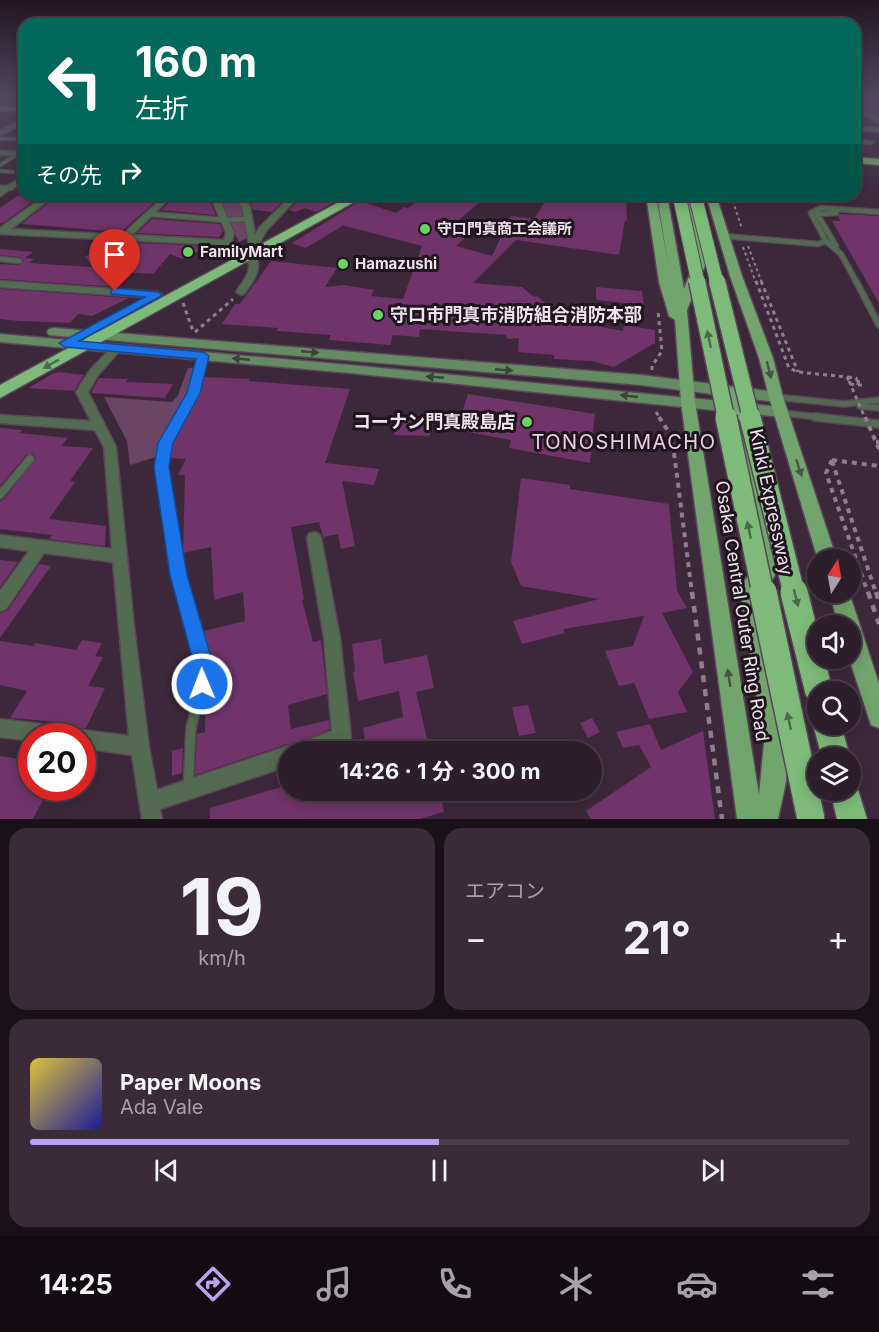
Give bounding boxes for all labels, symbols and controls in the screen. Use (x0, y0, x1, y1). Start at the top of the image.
text: 160 m (135, 36, 257, 87)
icon: left (36, 42, 114, 120)
text: 左折 (135, 92, 189, 125)
icon: right (114, 156, 147, 189)
text: その先 (36, 162, 102, 188)
place label: 守口門真商工会議所 (437, 219, 572, 238)
marker: 守口門真商工会議所 (418, 222, 432, 236)
pin (89, 229, 140, 291)
icon: arrive (98, 238, 131, 271)
place label: FamilyMart (200, 242, 283, 261)
marker: FamilyMart (181, 245, 195, 259)
place label: Hamazushi (355, 254, 437, 273)
marker: Hamazushi (336, 257, 350, 271)
place label: 守口市門真市消防組合消防本部 (390, 304, 642, 325)
marker: 守口市門真市消防組合消防本部 (371, 308, 385, 322)
one-way arrow (704, 329, 713, 348)
one-way arrow (301, 347, 320, 357)
one-way arrow (232, 355, 251, 364)
one-way arrow (43, 359, 60, 369)
one-way arrow (765, 361, 775, 379)
one-way arrow (495, 365, 514, 375)
one-way arrow (426, 372, 445, 382)
one-way arrow (620, 391, 639, 400)
place label: コーナン門真殿島店 (353, 411, 515, 432)
marker: コーナン門真殿島店 (520, 415, 534, 429)
street label: Kinki Expressway (746, 427, 797, 577)
district label: TONOSHIMACHO (532, 430, 716, 454)
one-way arrow (794, 459, 804, 477)
street label: Osaka Central Outer Ring Road (712, 479, 773, 743)
one-way arrow (744, 520, 753, 539)
north arrow (807, 549, 861, 603)
map controls (807, 549, 861, 801)
one-way arrow (791, 589, 801, 607)
button: sound (807, 615, 861, 669)
position arrow (170, 652, 234, 716)
one-way arrow (725, 668, 734, 687)
button: search (807, 681, 861, 735)
one-way arrow (784, 711, 793, 730)
speed limit sign: 20 (18, 723, 96, 801)
button: layers (807, 747, 861, 801)
text: 14:26 · 1 分 · 300 m (339, 758, 541, 784)
text: 19 (180, 859, 264, 954)
text: エアコン (465, 879, 545, 903)
text: 21° (623, 910, 691, 965)
text: − (465, 918, 487, 958)
text: + (827, 918, 849, 958)
text: km/h (198, 946, 246, 970)
text: Paper Moons (120, 1069, 261, 1095)
text: Ada Vale (120, 1095, 203, 1119)
icon: previous (150, 1154, 183, 1187)
icon: pause (423, 1154, 456, 1187)
icon: next (696, 1154, 729, 1187)
icon: directions (192, 1263, 234, 1305)
icon: music (313, 1263, 355, 1305)
icon: phone (434, 1263, 476, 1305)
icon: climate (555, 1263, 597, 1305)
icon: car (676, 1263, 718, 1305)
icon: filters (797, 1263, 839, 1305)
text: 14:25 (40, 1268, 113, 1301)

